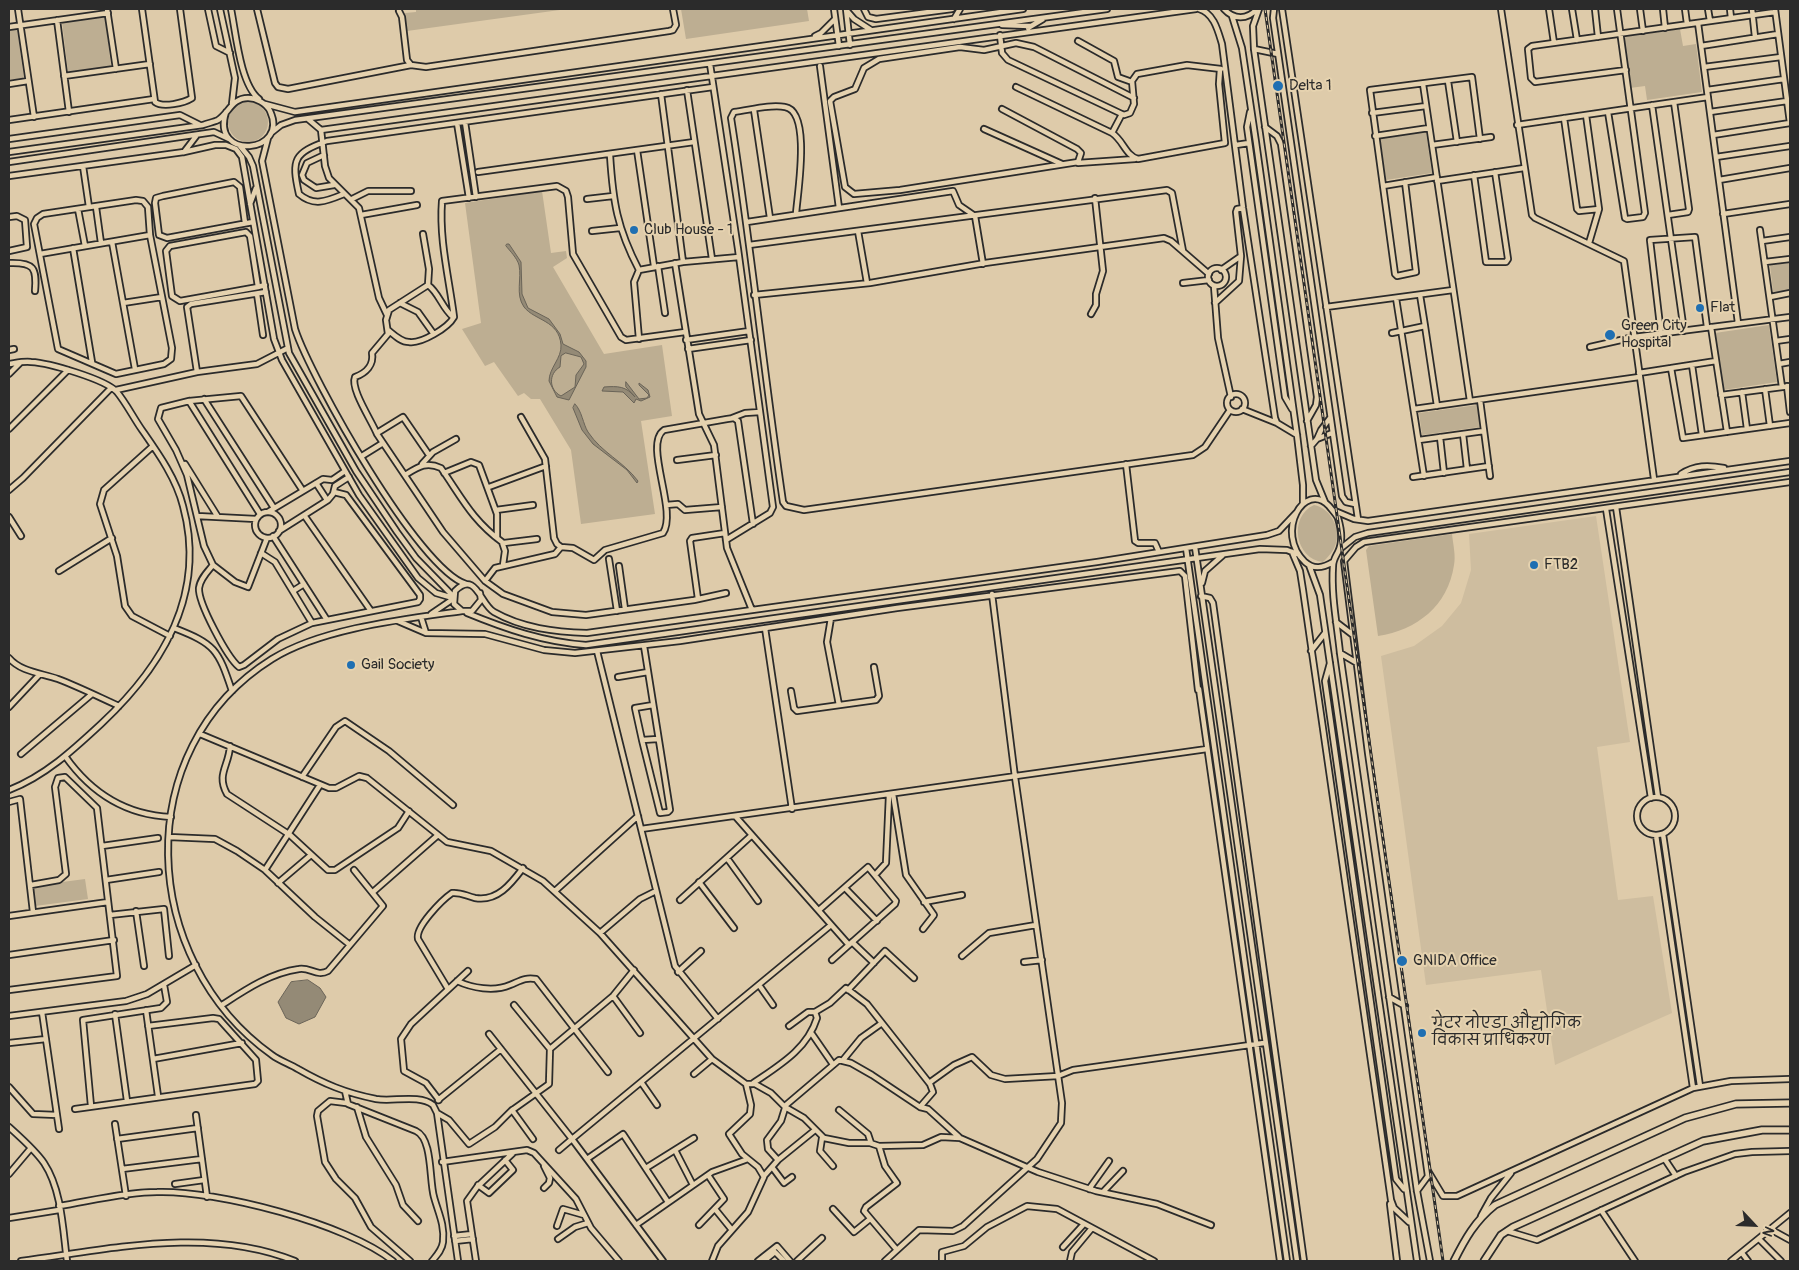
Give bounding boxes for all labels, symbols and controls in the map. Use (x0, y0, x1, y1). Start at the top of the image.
place label: Delta 1 (1289, 77, 1332, 95)
marker: Delta 1 (1271, 79, 1285, 93)
place label: Club House - 1 (644, 221, 733, 239)
marker: Club House - 1 (628, 224, 640, 236)
place label: Flat (1710, 299, 1735, 317)
marker: Flat (1694, 302, 1706, 314)
place label: Green City Hospital (1621, 317, 1687, 352)
marker: Green City Hospital (1603, 328, 1617, 342)
place label: FTB2 (1544, 556, 1578, 574)
marker: FTB2 (1528, 559, 1540, 571)
place label: Gail Society (361, 656, 434, 674)
marker: Gail Society (345, 659, 357, 671)
place label: GNIDA Office (1413, 952, 1497, 970)
marker: GNIDA Office (1395, 954, 1409, 968)
place label: ग्रेटर नोएडा औद्योगिक विकास प्राधिकरण (1432, 1015, 1581, 1050)
marker: ग्रेटर नोएडा औद्योगिक विकास प्राधिकरण (1416, 1027, 1428, 1039)
north arrow (1729, 1200, 1779, 1250)
text: N (1758, 1224, 1778, 1239)

